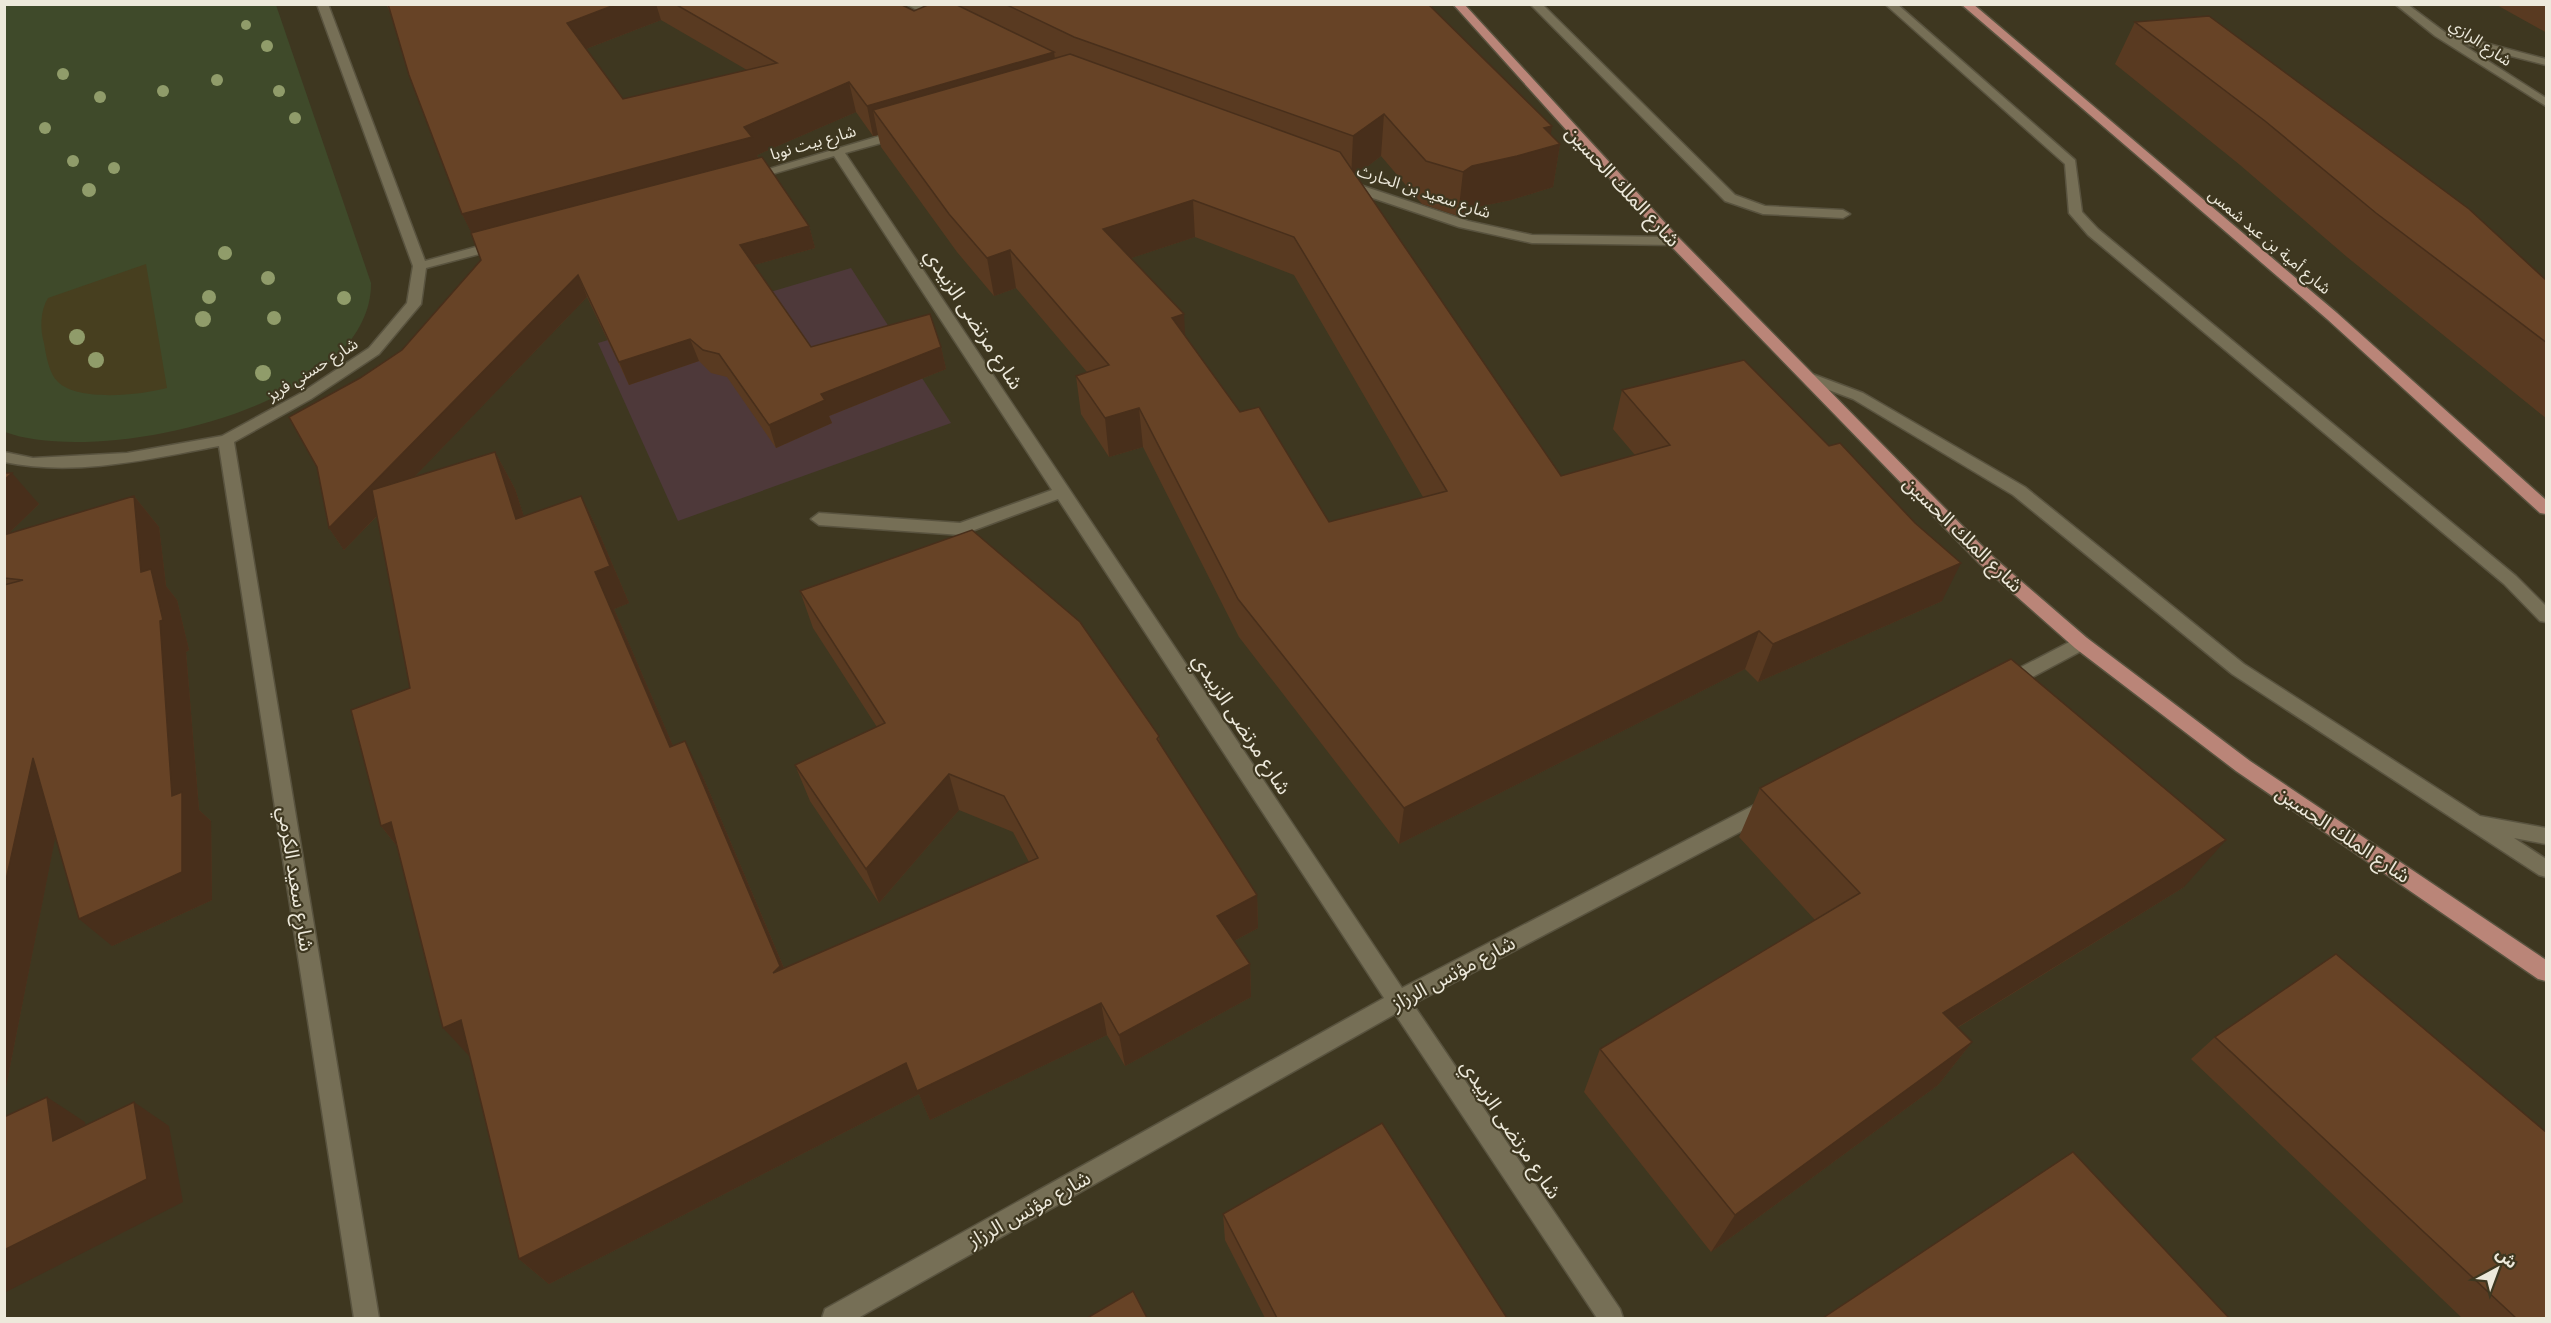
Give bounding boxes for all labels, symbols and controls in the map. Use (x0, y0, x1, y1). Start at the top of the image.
street label: شارع الرازي (2441, 9, 2519, 77)
street label: شارع بيت نوبا (766, 114, 860, 171)
street label: شارع الملك الحسين (1553, 115, 1691, 258)
street label: شارع سعيد بن الحارث (1352, 154, 1495, 230)
street label: شارع أمية بن عبد شمس (2199, 179, 2339, 304)
street label: شارع مرتضى الزبيدي (911, 240, 1035, 399)
street label: شارع حسني فريز (259, 328, 366, 412)
street label: شارع الملك الحسين (1891, 465, 2033, 604)
street label: شارع مرتضى الزبيدي (1179, 645, 1303, 804)
street label: شارع الملك الحسين (2266, 773, 2419, 896)
street label: شارع سعيد الكرمي (263, 804, 327, 955)
street label: شارع مؤنس الرزاز (1382, 923, 1524, 1025)
street label: شارع مرتضى الزبيدي (1447, 1050, 1573, 1209)
street label: شارع مؤنس الرزاز (959, 1158, 1100, 1262)
text: ش (2487, 1238, 2526, 1279)
north arrow (2467, 1239, 2527, 1299)

